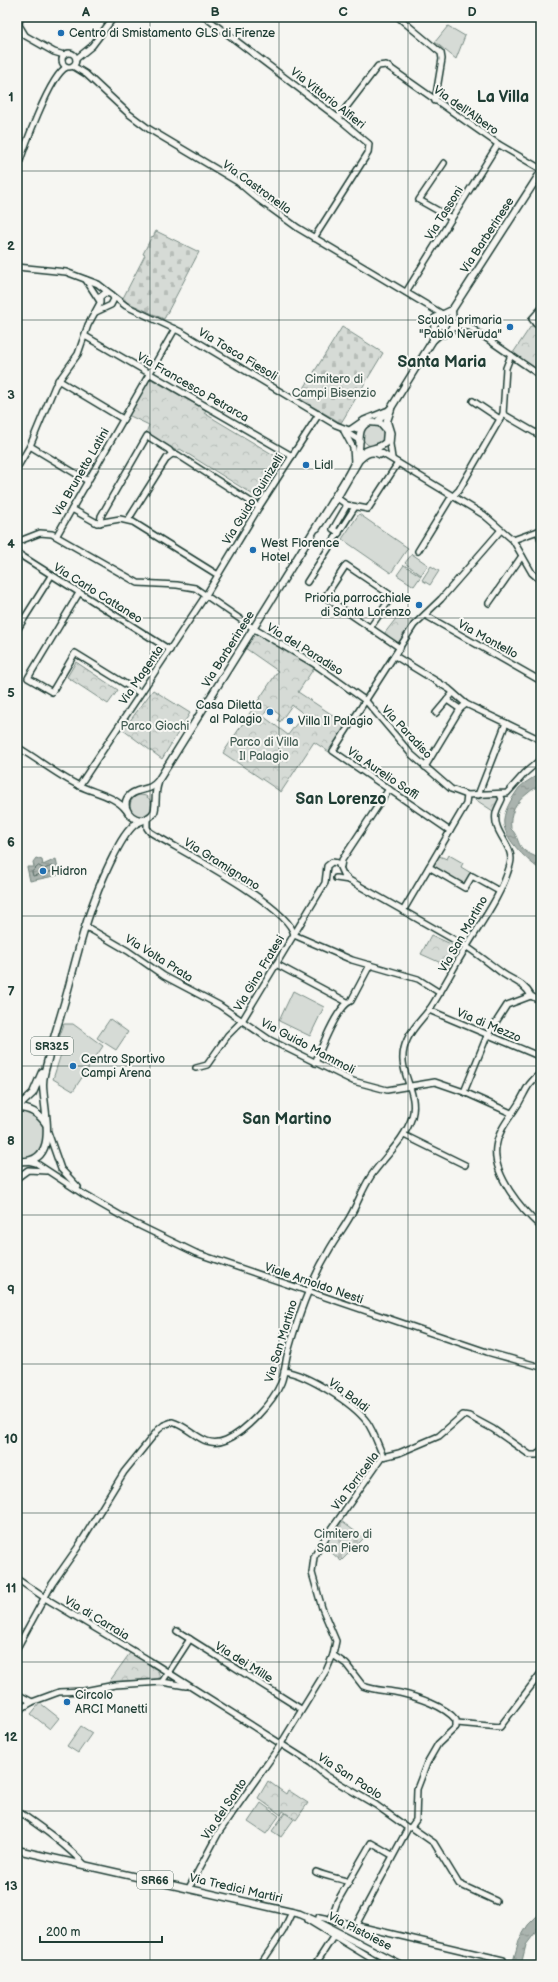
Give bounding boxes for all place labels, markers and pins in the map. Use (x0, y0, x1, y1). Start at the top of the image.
place label: Centro di Smistamento GLS di Firenze (69, 26, 275, 41)
marker: Centro di Smistamento GLS di Firenze (56, 28, 66, 38)
place label: Scuola primaria "Pablo Neruda" (417, 313, 502, 342)
marker: Scuola primaria "Pablo Neruda" (505, 322, 515, 332)
place label: Lidl (314, 458, 333, 473)
marker: Lidl (301, 460, 311, 470)
place label: West Florence Hotel (261, 536, 339, 565)
marker: West Florence Hotel (248, 545, 258, 555)
place label: Prioria parrocchiale di Santa Lorenzo (305, 591, 411, 620)
marker: Prioria parrocchiale di Santa Lorenzo (414, 600, 424, 610)
place label: Casa Diletta al Palagio (196, 698, 262, 727)
marker: Casa Diletta al Palagio (265, 707, 275, 717)
place label: Villa Il Palagio (298, 714, 373, 729)
marker: Villa Il Palagio (285, 716, 295, 726)
place label: Hidron (51, 864, 87, 879)
marker: Hidron (38, 866, 48, 876)
place label: Centro Sportivo Campi Arena (81, 1052, 165, 1081)
marker: Centro Sportivo Campi Arena (68, 1061, 78, 1071)
place label: Circolo ARCI Manetti (75, 1688, 148, 1717)
marker: Circolo ARCI Manetti (62, 1697, 72, 1707)

